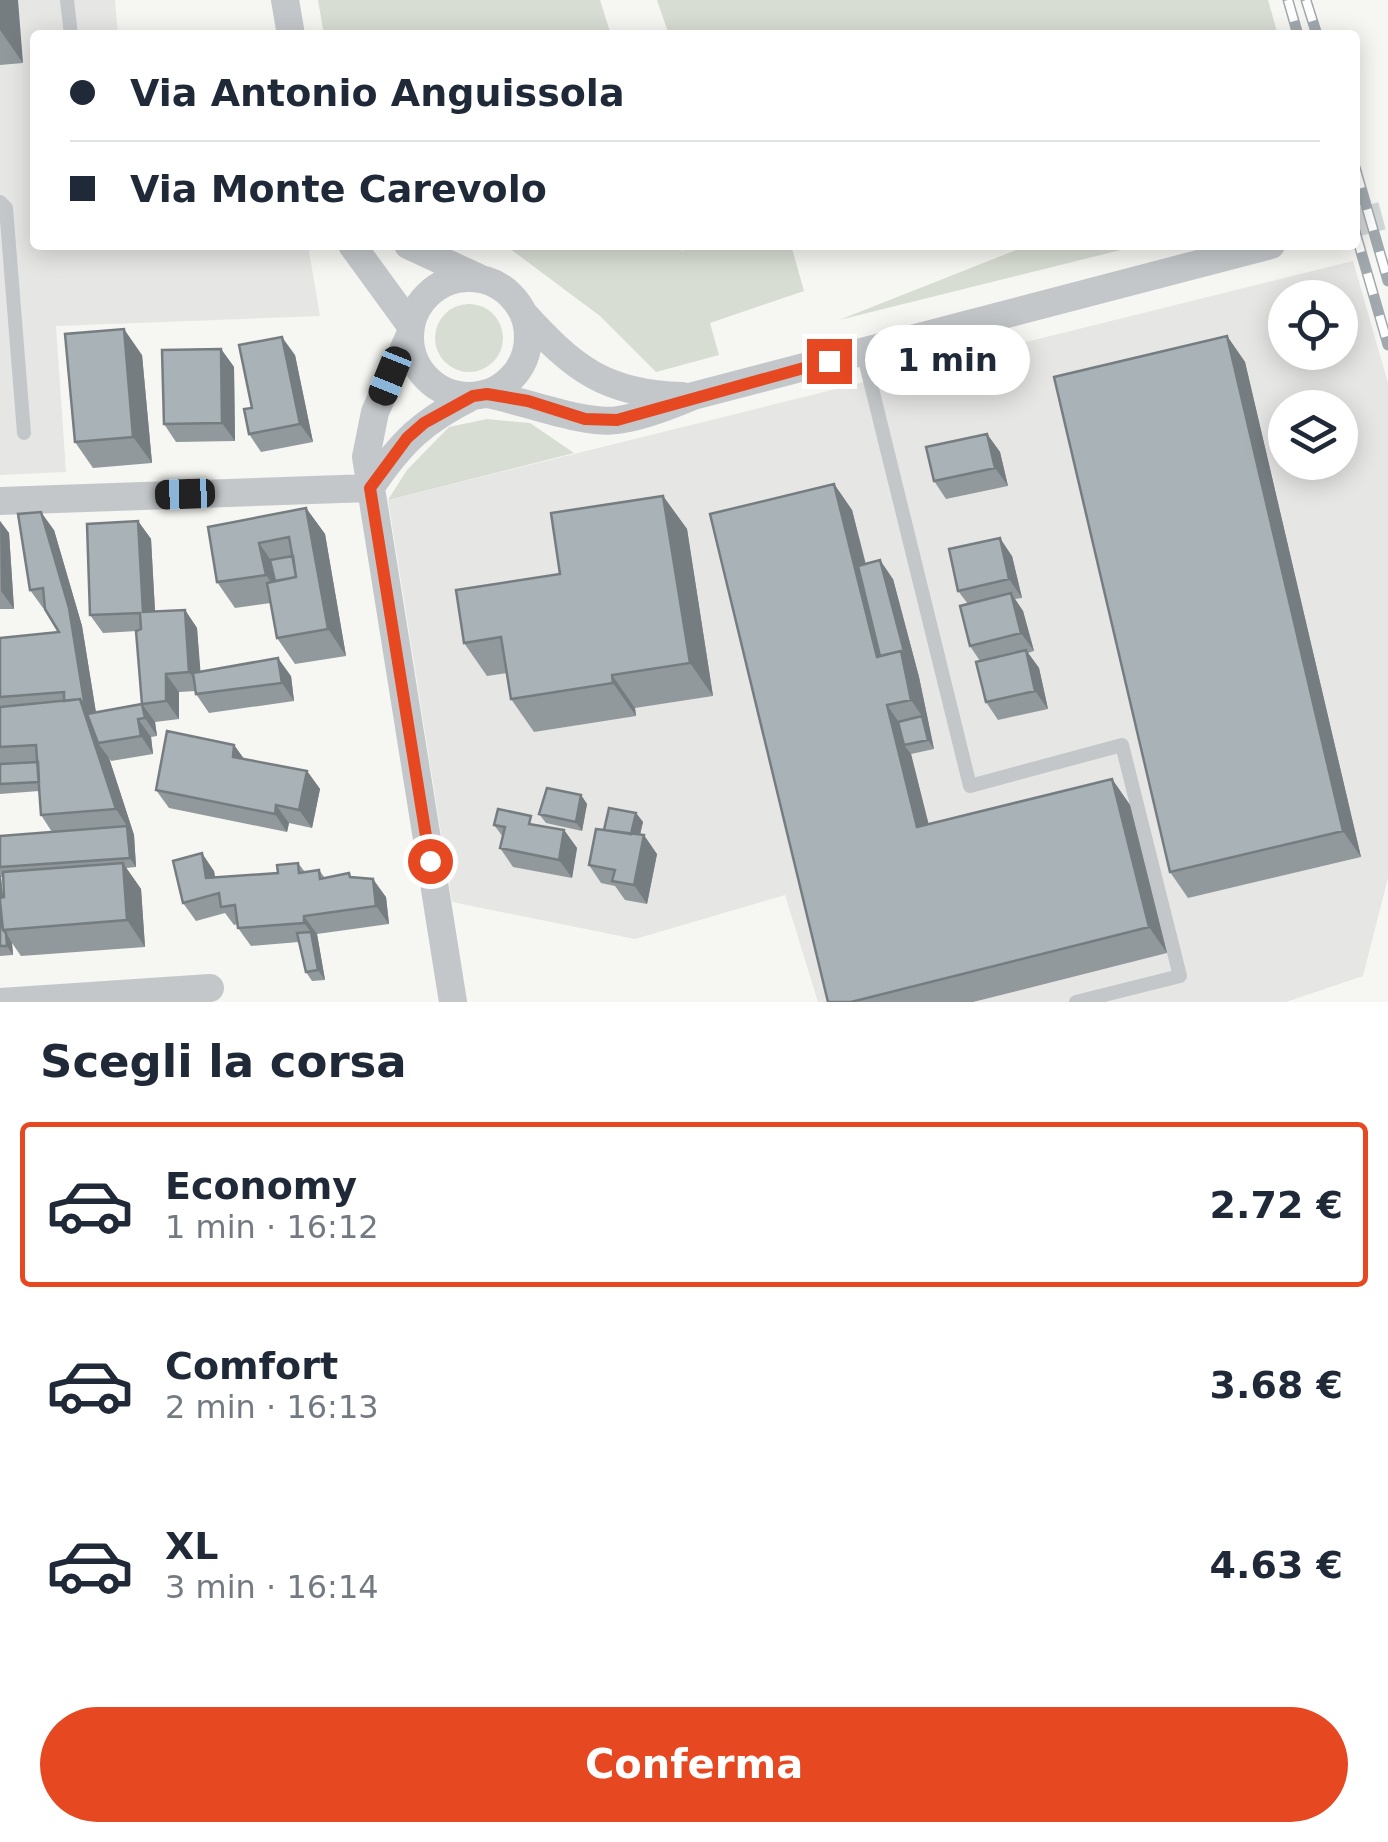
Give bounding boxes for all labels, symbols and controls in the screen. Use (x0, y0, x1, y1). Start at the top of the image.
text: Via Antonio Anguissola (130, 71, 625, 115)
text: Via Monte Carevolo (130, 167, 547, 211)
map controls (1268, 280, 1358, 480)
button: locate (1268, 280, 1358, 370)
callout: 1 min (864, 326, 1029, 396)
route end (807, 339, 852, 384)
text: 1 min (897, 341, 998, 379)
car (365, 343, 415, 409)
button: layers (1268, 390, 1358, 480)
car (154, 478, 216, 510)
route start (408, 839, 453, 884)
text: Scegli la corsa (40, 1035, 407, 1088)
icon: car (45, 1160, 135, 1250)
text: Economy (165, 1164, 357, 1208)
text: 2.72 € (1210, 1183, 1343, 1227)
text: 1 min · 16:12 (165, 1208, 379, 1246)
icon: car (45, 1340, 135, 1430)
text: Comfort (165, 1344, 338, 1388)
text: 3.68 € (1210, 1363, 1343, 1407)
text: 2 min · 16:13 (165, 1388, 379, 1426)
icon: car (45, 1520, 135, 1610)
text: XL (165, 1524, 219, 1568)
text: 4.63 € (1210, 1543, 1343, 1587)
text: 3 min · 16:14 (165, 1568, 379, 1606)
button: Conferma (40, 1707, 1348, 1822)

